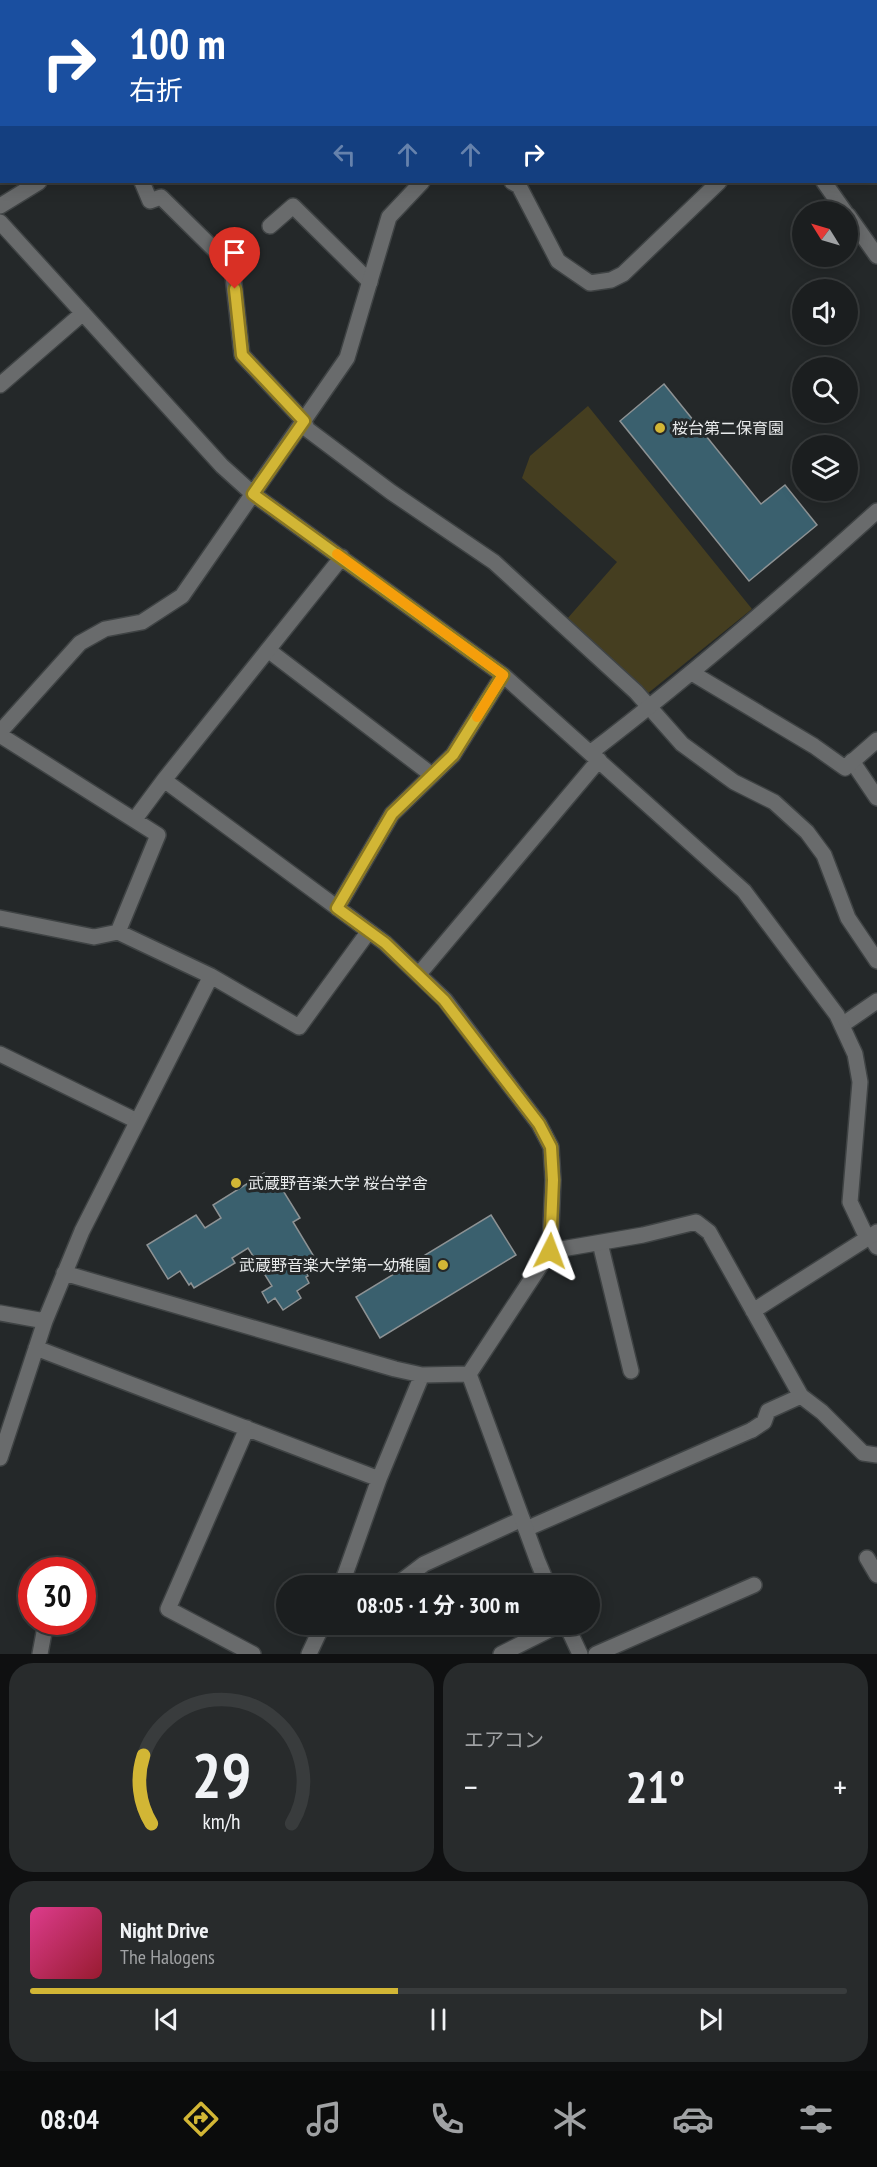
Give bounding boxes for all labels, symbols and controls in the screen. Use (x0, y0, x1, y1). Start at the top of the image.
text: 100 m (129, 16, 226, 71)
icon: right (30, 24, 108, 102)
text: 右折 (129, 73, 183, 107)
icon: left (328, 138, 361, 171)
icon: ahead (391, 138, 424, 171)
icon: ahead (454, 138, 487, 171)
icon: right (517, 138, 550, 171)
north arrow (792, 201, 858, 267)
map controls (792, 201, 858, 501)
pin (209, 227, 260, 289)
icon: arrive (218, 236, 251, 269)
button: sound (792, 279, 858, 345)
button: search (792, 357, 858, 423)
place label: 桜台第二保育園 (672, 418, 784, 438)
marker: 桜台第二保育園 (653, 421, 667, 435)
button: layers (792, 435, 858, 501)
place label: 武蔵野音楽大学 桜台学舎 (248, 1173, 427, 1193)
marker: 武蔵野音楽大学 桜台学舎 (229, 1176, 243, 1190)
position arrow (518, 1219, 582, 1283)
place label: 武蔵野音楽大学第一幼稚園 (239, 1255, 431, 1275)
marker: 武蔵野音楽大学第一幼稚園 (436, 1258, 450, 1272)
speed limit sign: 30 (18, 1557, 96, 1635)
text: 08:05 · 1 分 · 300 m (357, 1591, 519, 1619)
text: エアコン (464, 1727, 544, 1753)
text: 29 (192, 1734, 251, 1815)
text: 21° (626, 1757, 685, 1815)
text: − (464, 1765, 478, 1808)
text: + (833, 1765, 847, 1808)
text: km/h (202, 1808, 241, 1836)
text: Night Drive (120, 1916, 209, 1944)
text: The Halogens (120, 1944, 215, 1970)
icon: previous (150, 2003, 183, 2036)
icon: pause (422, 2003, 455, 2036)
icon: next (694, 2003, 727, 2036)
icon: directions (180, 2098, 222, 2140)
icon: music (303, 2098, 345, 2140)
icon: phone (426, 2098, 468, 2140)
icon: climate (549, 2098, 591, 2140)
icon: car (672, 2098, 714, 2140)
icon: filters (795, 2098, 837, 2140)
text: 08:04 (40, 2102, 99, 2136)

